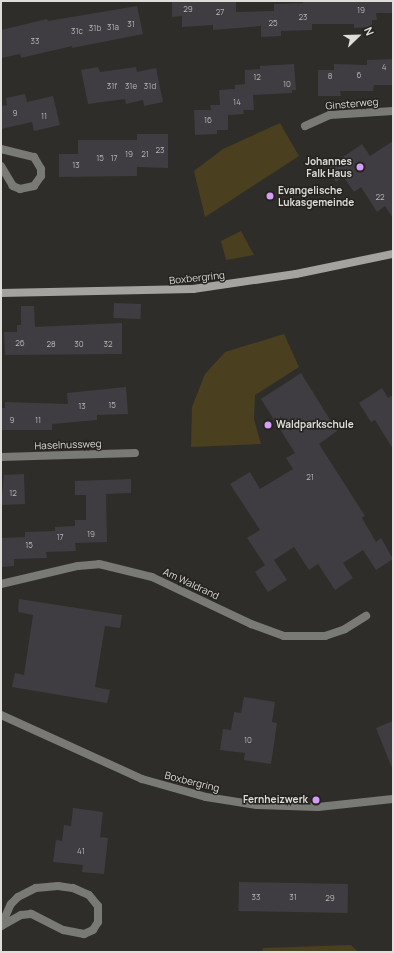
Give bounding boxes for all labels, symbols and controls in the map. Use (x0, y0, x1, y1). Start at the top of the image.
house number: 29 (183, 4, 193, 14)
house number: 19 (357, 5, 365, 15)
house number: 27 (216, 7, 224, 17)
house number: 23 (299, 12, 307, 22)
north arrow (338, 16, 378, 56)
house number: 25 (268, 18, 278, 28)
house number: 31 (127, 19, 135, 29)
house number: 31a (107, 22, 119, 32)
house number: 31b (89, 23, 101, 33)
text: N (361, 25, 378, 38)
house number: 31c (71, 26, 83, 36)
house number: 33 (31, 36, 39, 46)
house number: 4 (382, 62, 386, 72)
house number: 6 (357, 70, 361, 80)
house number: 8 (328, 71, 332, 81)
house number: 12 (253, 72, 261, 82)
house number: 10 (283, 79, 291, 89)
house number: 31f (107, 81, 117, 91)
house number: 31e (125, 81, 137, 91)
house number: 31d (144, 81, 156, 91)
street label: Ginsterweg (325, 96, 379, 112)
house number: 14 (233, 97, 241, 107)
house number: 9 (13, 108, 17, 118)
house number: 11 (41, 111, 47, 121)
house number: 16 (204, 115, 212, 125)
house number: 23 (156, 145, 164, 155)
house number: 19 (125, 149, 133, 159)
house number: 21 (141, 149, 149, 159)
house number: 15 (96, 153, 104, 163)
house number: 17 (110, 153, 118, 163)
place label: Johannes Falk Haus (305, 155, 352, 178)
house number: 13 (72, 160, 80, 170)
marker: Johannes Falk Haus (355, 162, 365, 172)
place label: Evangelische Lukasgemeinde (278, 184, 354, 208)
marker: Evangelische Lukasgemeinde (265, 191, 275, 201)
house number: 22 (375, 192, 385, 202)
street label: Boxbergring (168, 269, 226, 287)
house number: 26 (15, 338, 25, 348)
house number: 28 (46, 339, 56, 349)
house number: 30 (74, 339, 84, 349)
house number: 32 (104, 339, 112, 349)
house number: 15 (108, 400, 116, 410)
house number: 13 (78, 401, 86, 411)
house number: 9 (10, 415, 14, 425)
house number: 11 (35, 415, 41, 425)
place label: Waldparkschule (276, 419, 354, 431)
marker: Waldparkschule (263, 420, 273, 430)
street label: Haselnussweg (34, 438, 102, 452)
house number: 21 (306, 472, 314, 482)
house number: 12 (9, 488, 17, 498)
house number: 19 (87, 529, 95, 539)
house number: 17 (56, 532, 64, 542)
house number: 15 (25, 540, 33, 550)
street label: Am Waldrand (161, 566, 221, 602)
house number: 10 (244, 735, 252, 745)
street label: Boxbergring (163, 769, 221, 795)
place label: Fernheizwerk (243, 794, 308, 806)
marker: Fernheizwerk (311, 795, 321, 805)
house number: 41 (77, 846, 85, 856)
house number: 33 (252, 892, 260, 902)
house number: 31 (289, 892, 297, 902)
house number: 29 (325, 893, 335, 903)

